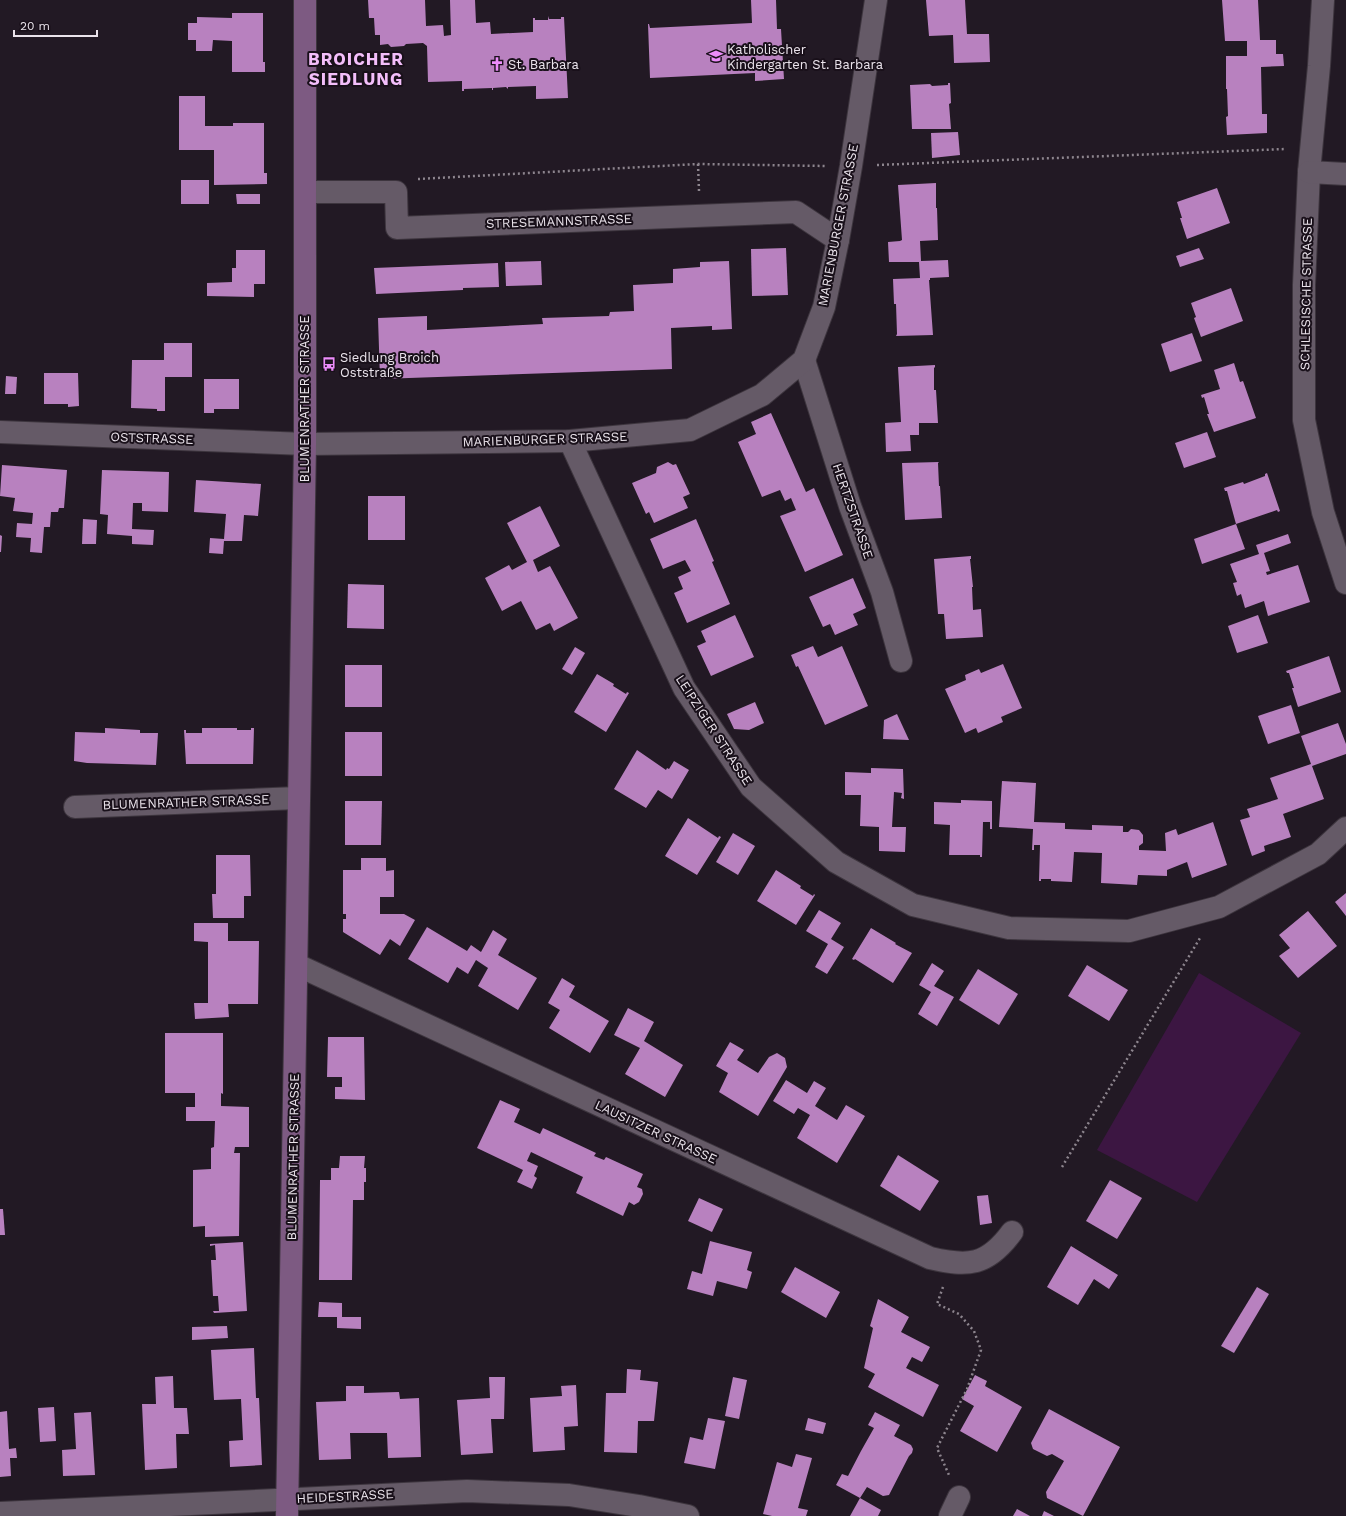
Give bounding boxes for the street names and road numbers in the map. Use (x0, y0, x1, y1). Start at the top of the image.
street label: MARIENBURGER STRASSE (815, 143, 861, 307)
street label: STRESEMANNSTRASSE (486, 211, 632, 231)
street label: SCHLESISCHE STRASSE (1297, 218, 1315, 370)
street label: BLUMENRATHER STRASSE (297, 316, 312, 482)
street label: OSTSTRASSE (110, 429, 194, 447)
street label: MARIENBURGER STRASSE (462, 429, 628, 449)
street label: HERTZSTRASSE (830, 461, 876, 561)
street label: LEIPZIGER STRASSE (673, 672, 755, 788)
street label: BLUMENRATHER STRASSE (102, 792, 270, 812)
street label: BLUMENRATHER STRASSE (284, 1073, 302, 1241)
street label: LAUSITZER STRASSE (593, 1097, 719, 1167)
street label: HEIDESTRASSE (296, 1486, 394, 1506)

